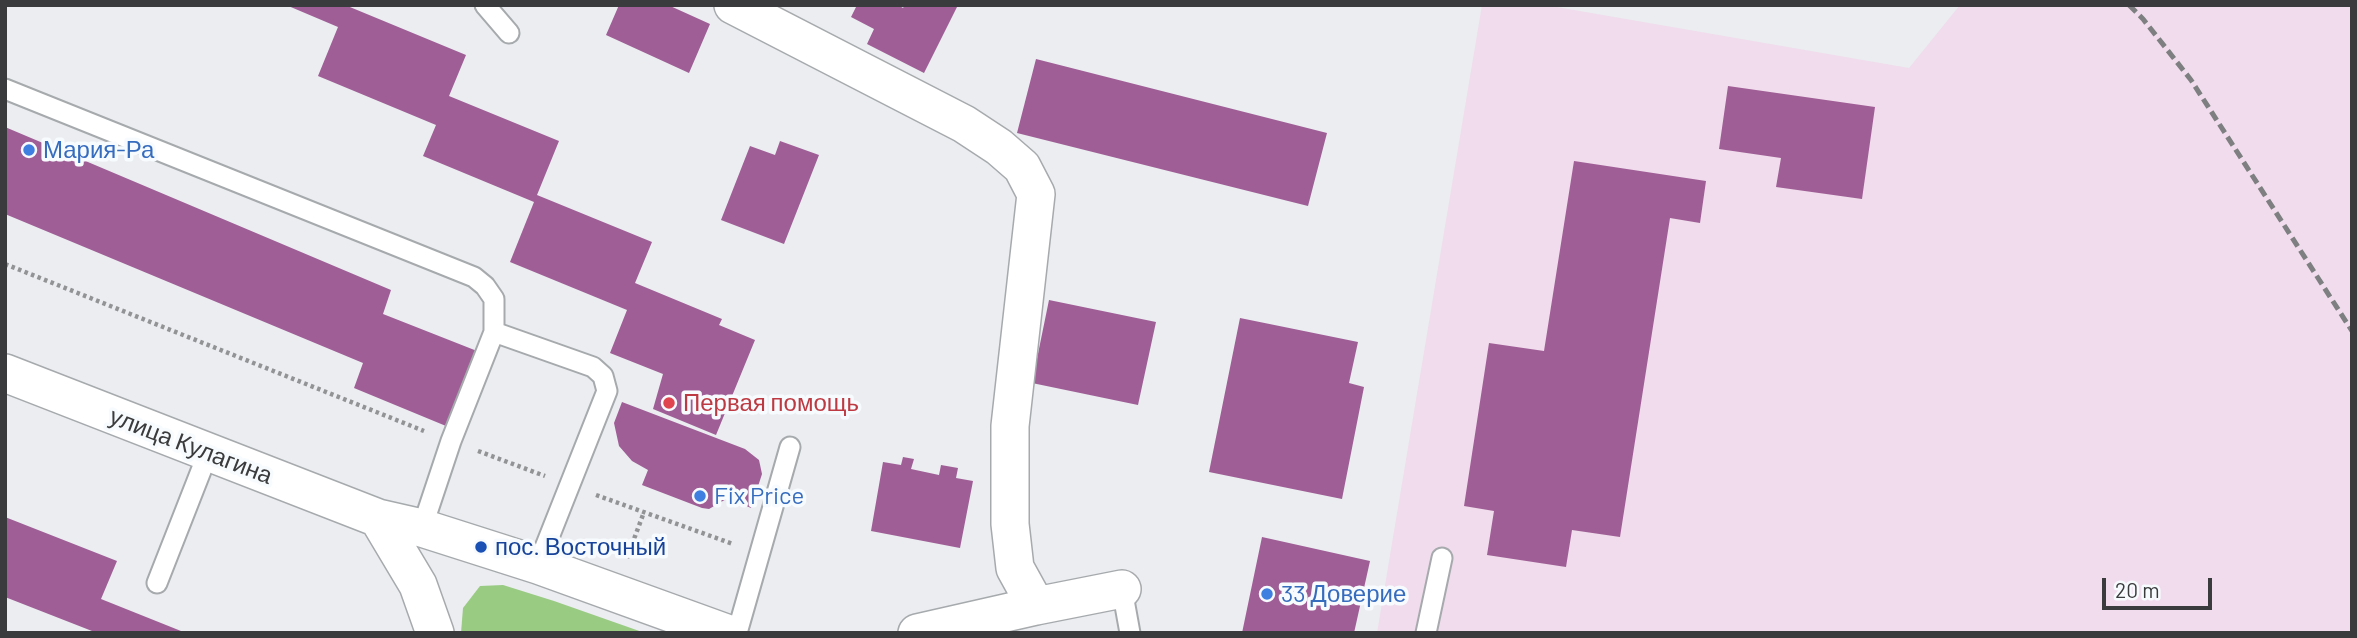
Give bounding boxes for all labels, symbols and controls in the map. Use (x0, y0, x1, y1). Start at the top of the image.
place label: Мария-Ра (43, 136, 154, 164)
marker: Мария-Ра (21, 142, 37, 158)
place label: Первая помощь (683, 389, 859, 417)
marker: Первая помощь (661, 395, 677, 411)
street label: улица Кулагина (105, 402, 277, 490)
place label: Fix Price (714, 482, 804, 510)
marker: Fix Price (692, 488, 708, 504)
place label: пос. Восточный (495, 533, 666, 561)
marker: пос. Восточный (473, 539, 489, 555)
scale bar (2105, 564, 2215, 608)
text: 20 m (2115, 577, 2160, 602)
place label: 33 Доверие (1281, 580, 1406, 608)
marker: 33 Доверие (1259, 586, 1275, 602)

